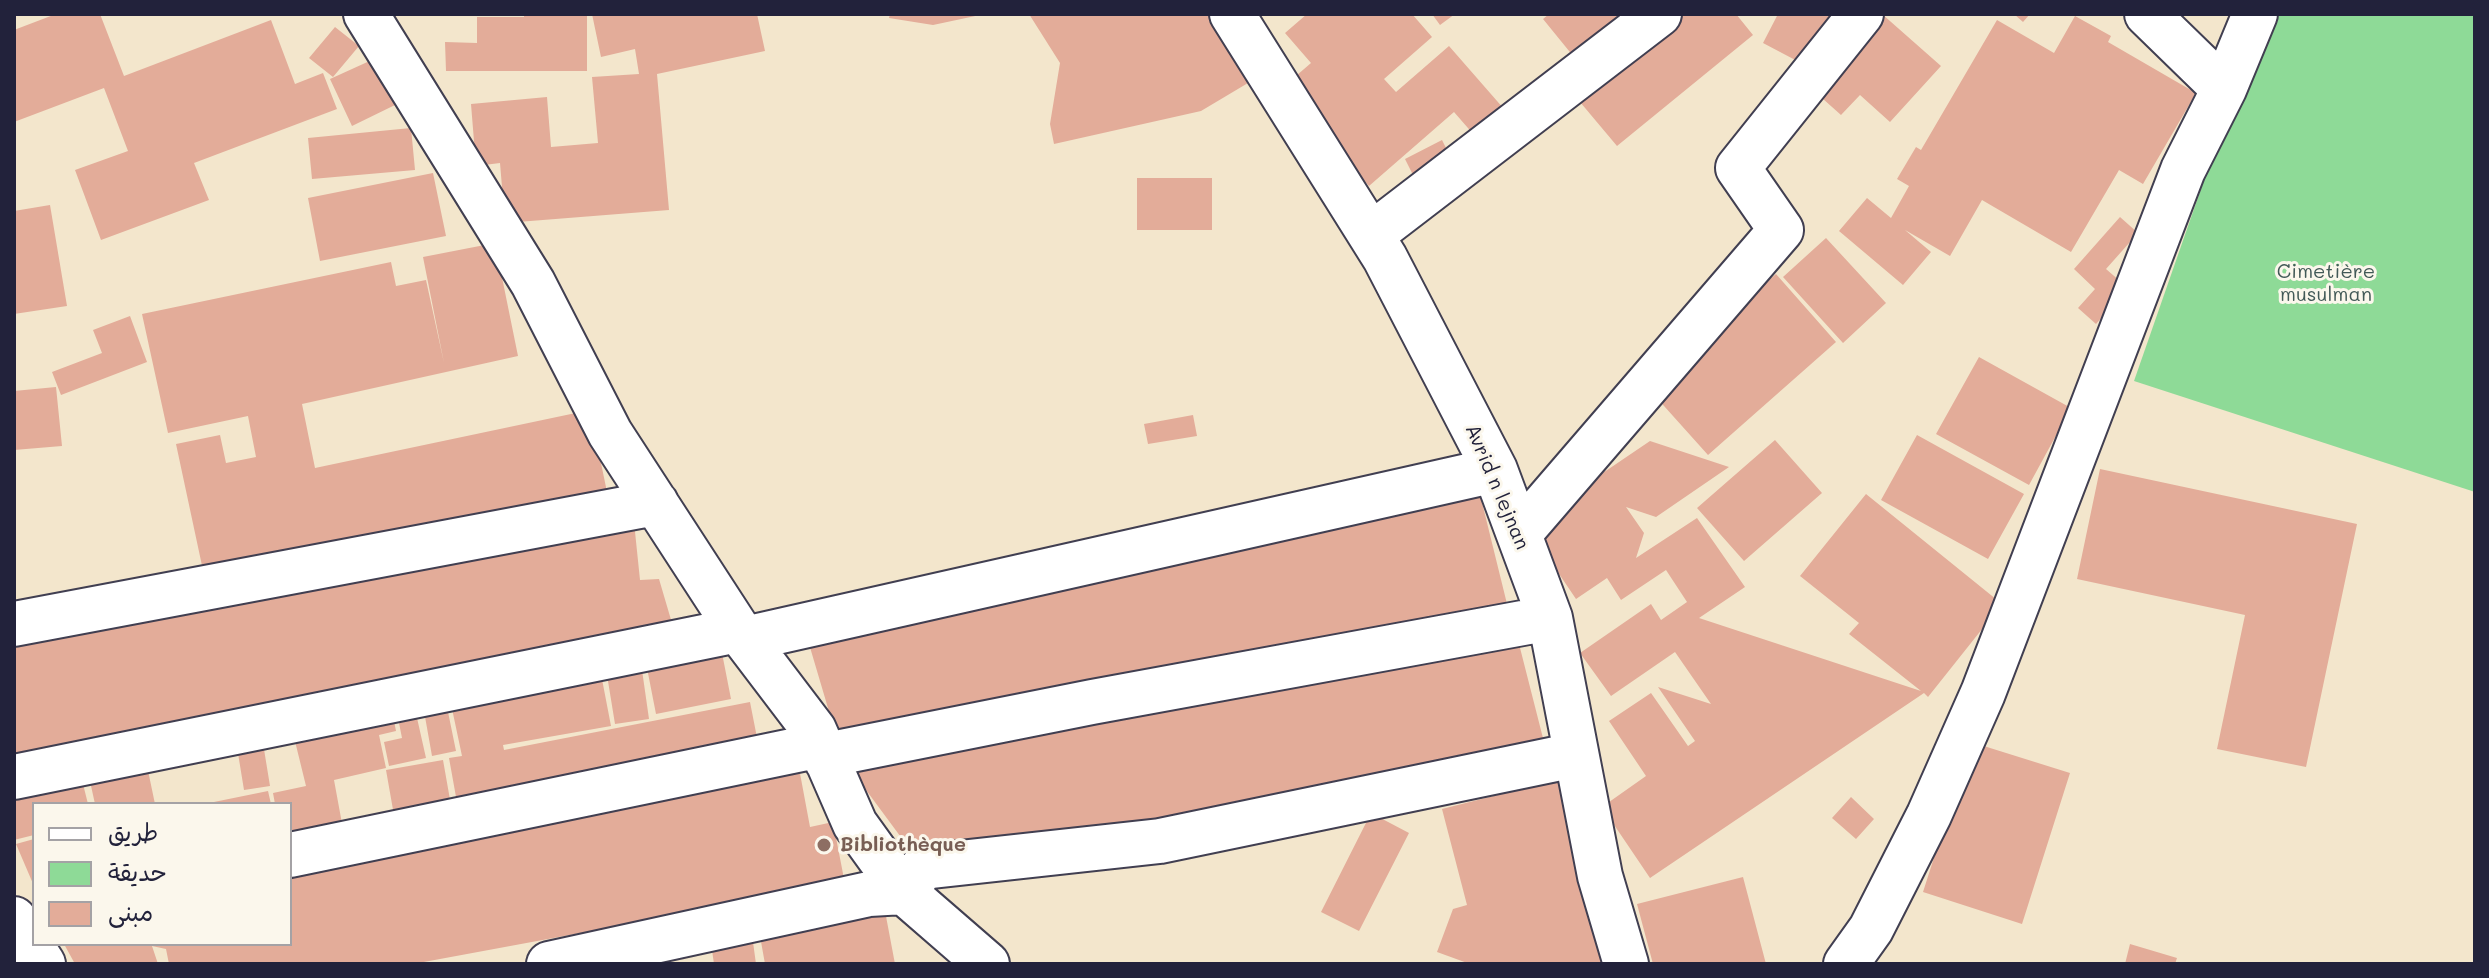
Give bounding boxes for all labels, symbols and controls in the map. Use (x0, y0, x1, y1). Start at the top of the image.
park label: Cimetière musulman (2277, 260, 2375, 307)
street label: Avrid n lejnan (1460, 421, 1534, 553)
legend (32, 802, 292, 946)
text: طريق (108, 816, 158, 847)
place label: Bibliothèque (840, 833, 966, 857)
marker: Bibliothèque (815, 836, 833, 854)
text: حديقة (108, 856, 167, 887)
text: مبنى (108, 896, 153, 927)

